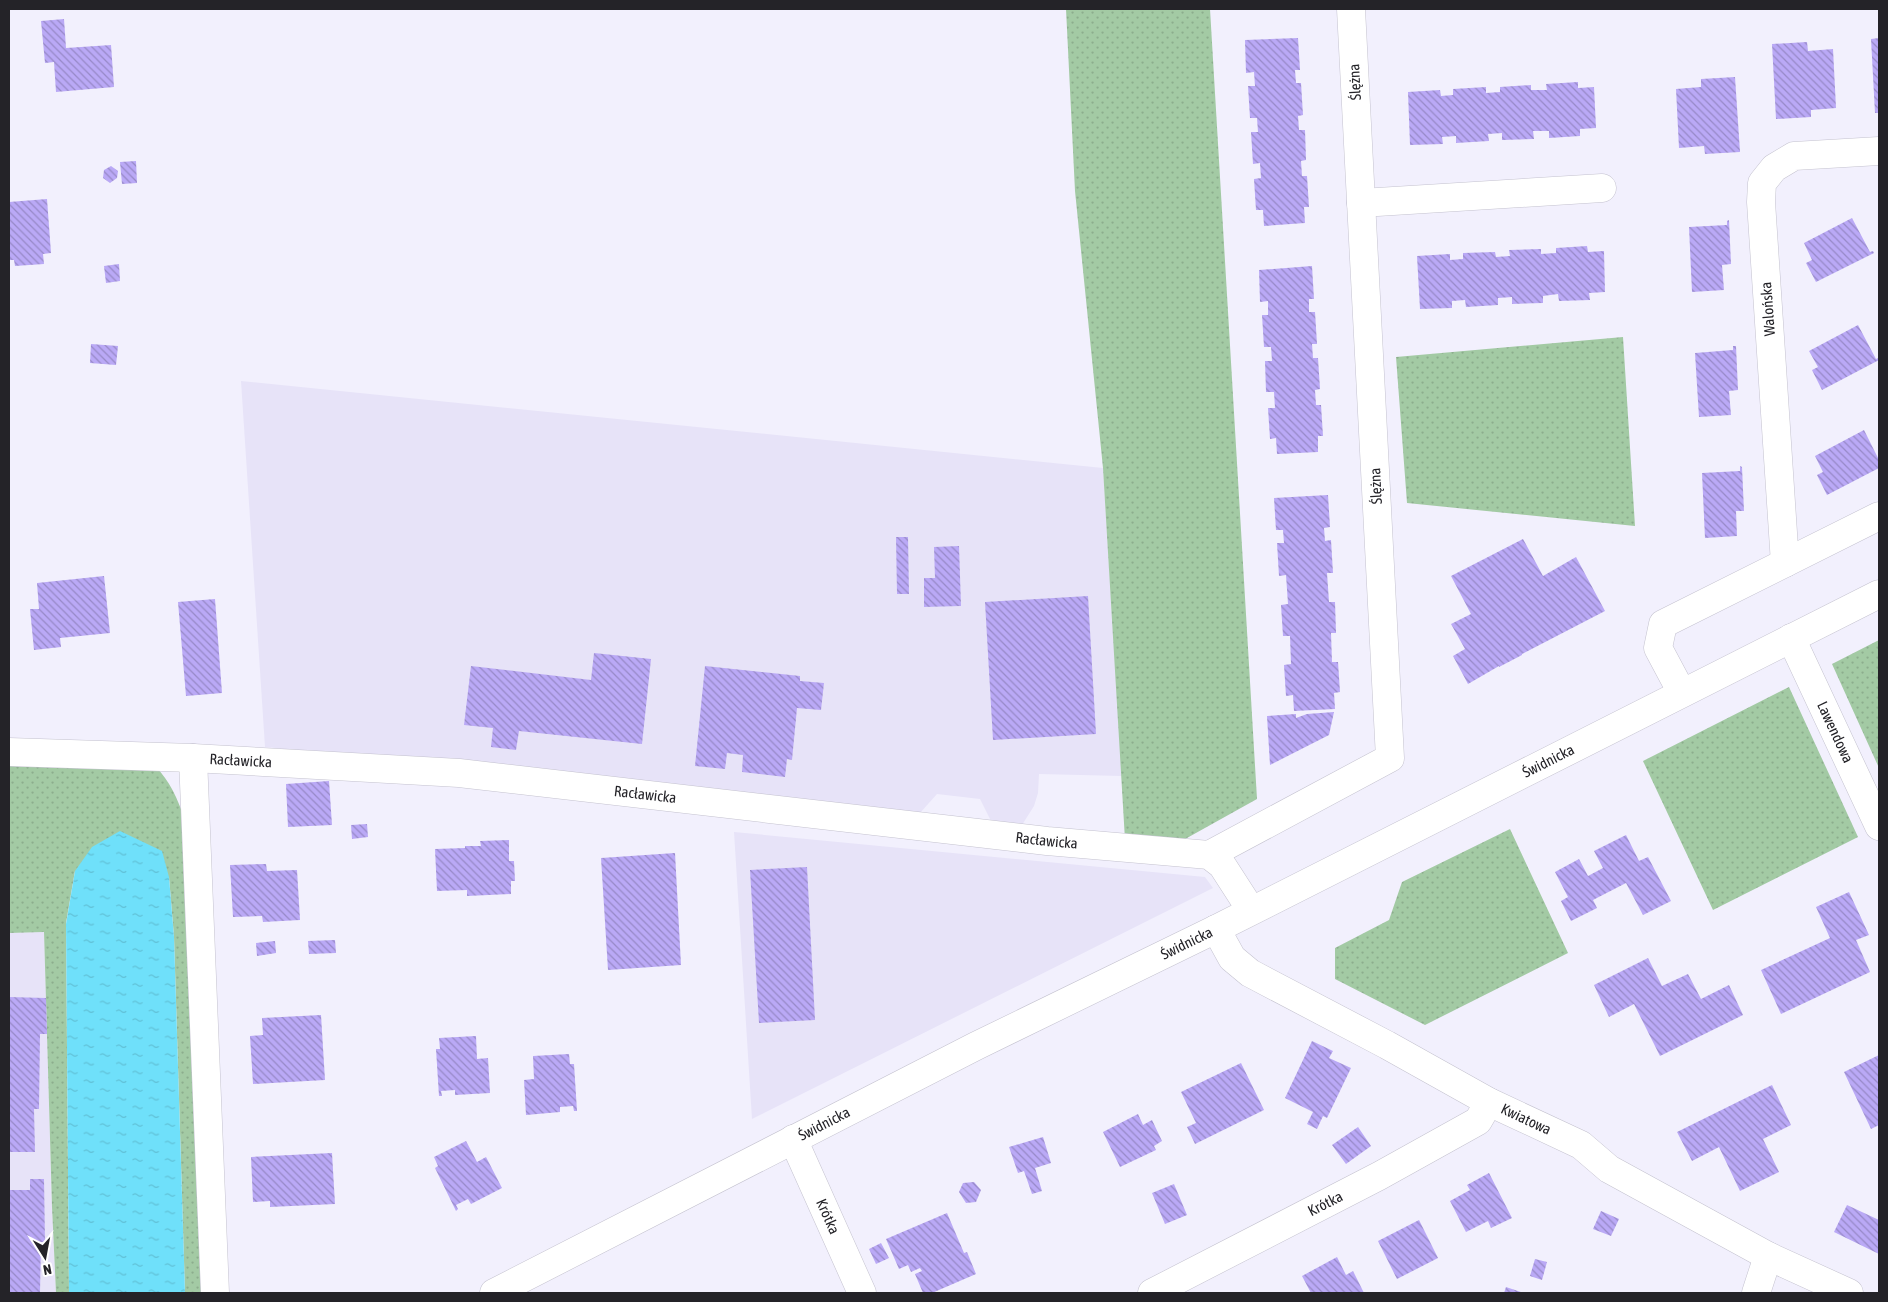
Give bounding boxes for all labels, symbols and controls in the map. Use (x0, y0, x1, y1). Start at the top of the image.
street label: Ślężna (1345, 63, 1364, 101)
street label: Walońska (1757, 281, 1778, 337)
street label: Ślężna (1366, 467, 1385, 505)
street label: Lawendowa (1814, 699, 1857, 765)
street label: Świdnicka (1520, 740, 1577, 781)
street label: Racławicka (209, 750, 273, 770)
street label: Racławicka (613, 782, 677, 806)
street label: Racławicka (1015, 828, 1079, 852)
street label: Świdnicka (1158, 923, 1215, 963)
street label: Kwiatowa (1499, 1100, 1554, 1138)
street label: Świdnicka (795, 1103, 853, 1144)
street label: Krótka (1305, 1187, 1345, 1219)
street label: Krótka (813, 1196, 843, 1237)
north arrow (20, 1232, 70, 1282)
text: N (42, 1261, 53, 1278)

